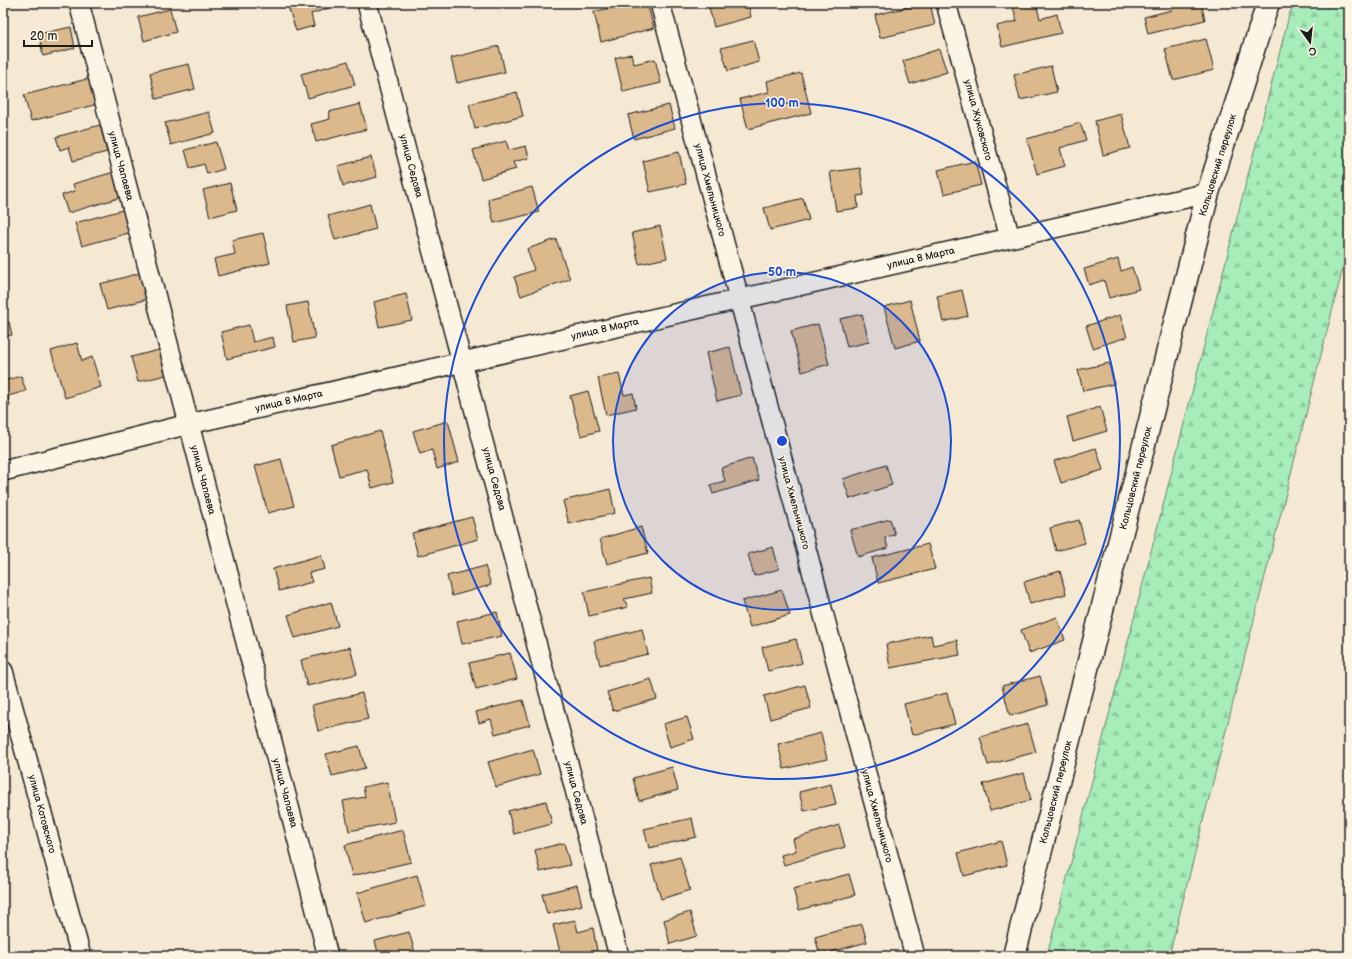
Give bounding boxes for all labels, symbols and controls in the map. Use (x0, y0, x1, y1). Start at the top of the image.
scale bar (24, 22, 92, 48)
north arrow (1290, 22, 1330, 62)
text: 20 m (30, 29, 57, 44)
text: С (1307, 44, 1318, 59)
street label: улица Жуковского (961, 78, 995, 162)
text: 100 m (765, 96, 799, 111)
street label: Кольцовский переулок (1197, 112, 1239, 218)
street label: улица Чапаева (106, 130, 136, 202)
street label: улица Седова (397, 133, 425, 199)
street label: улица Хмельницкого (692, 142, 728, 238)
street label: улица 8 Марта (886, 244, 956, 272)
text: 50 m (768, 265, 796, 280)
street label: улица 8 Марта (570, 315, 640, 343)
street label: улица 8 Марта (254, 387, 324, 415)
street label: Кольцовский переулок (1117, 424, 1155, 531)
centre of rings (775, 434, 789, 448)
street label: улица Чапаева (188, 444, 218, 516)
street label: улица Седова (480, 446, 508, 512)
street label: улица Хмельницкого (776, 455, 812, 551)
street label: Кольцовский переулок (1037, 738, 1075, 845)
street label: улица Чапаева (270, 757, 300, 829)
street label: улица Седова (562, 760, 590, 826)
street label: улица Хмельницкого (859, 768, 895, 864)
street label: улица Котовского (26, 773, 58, 855)

